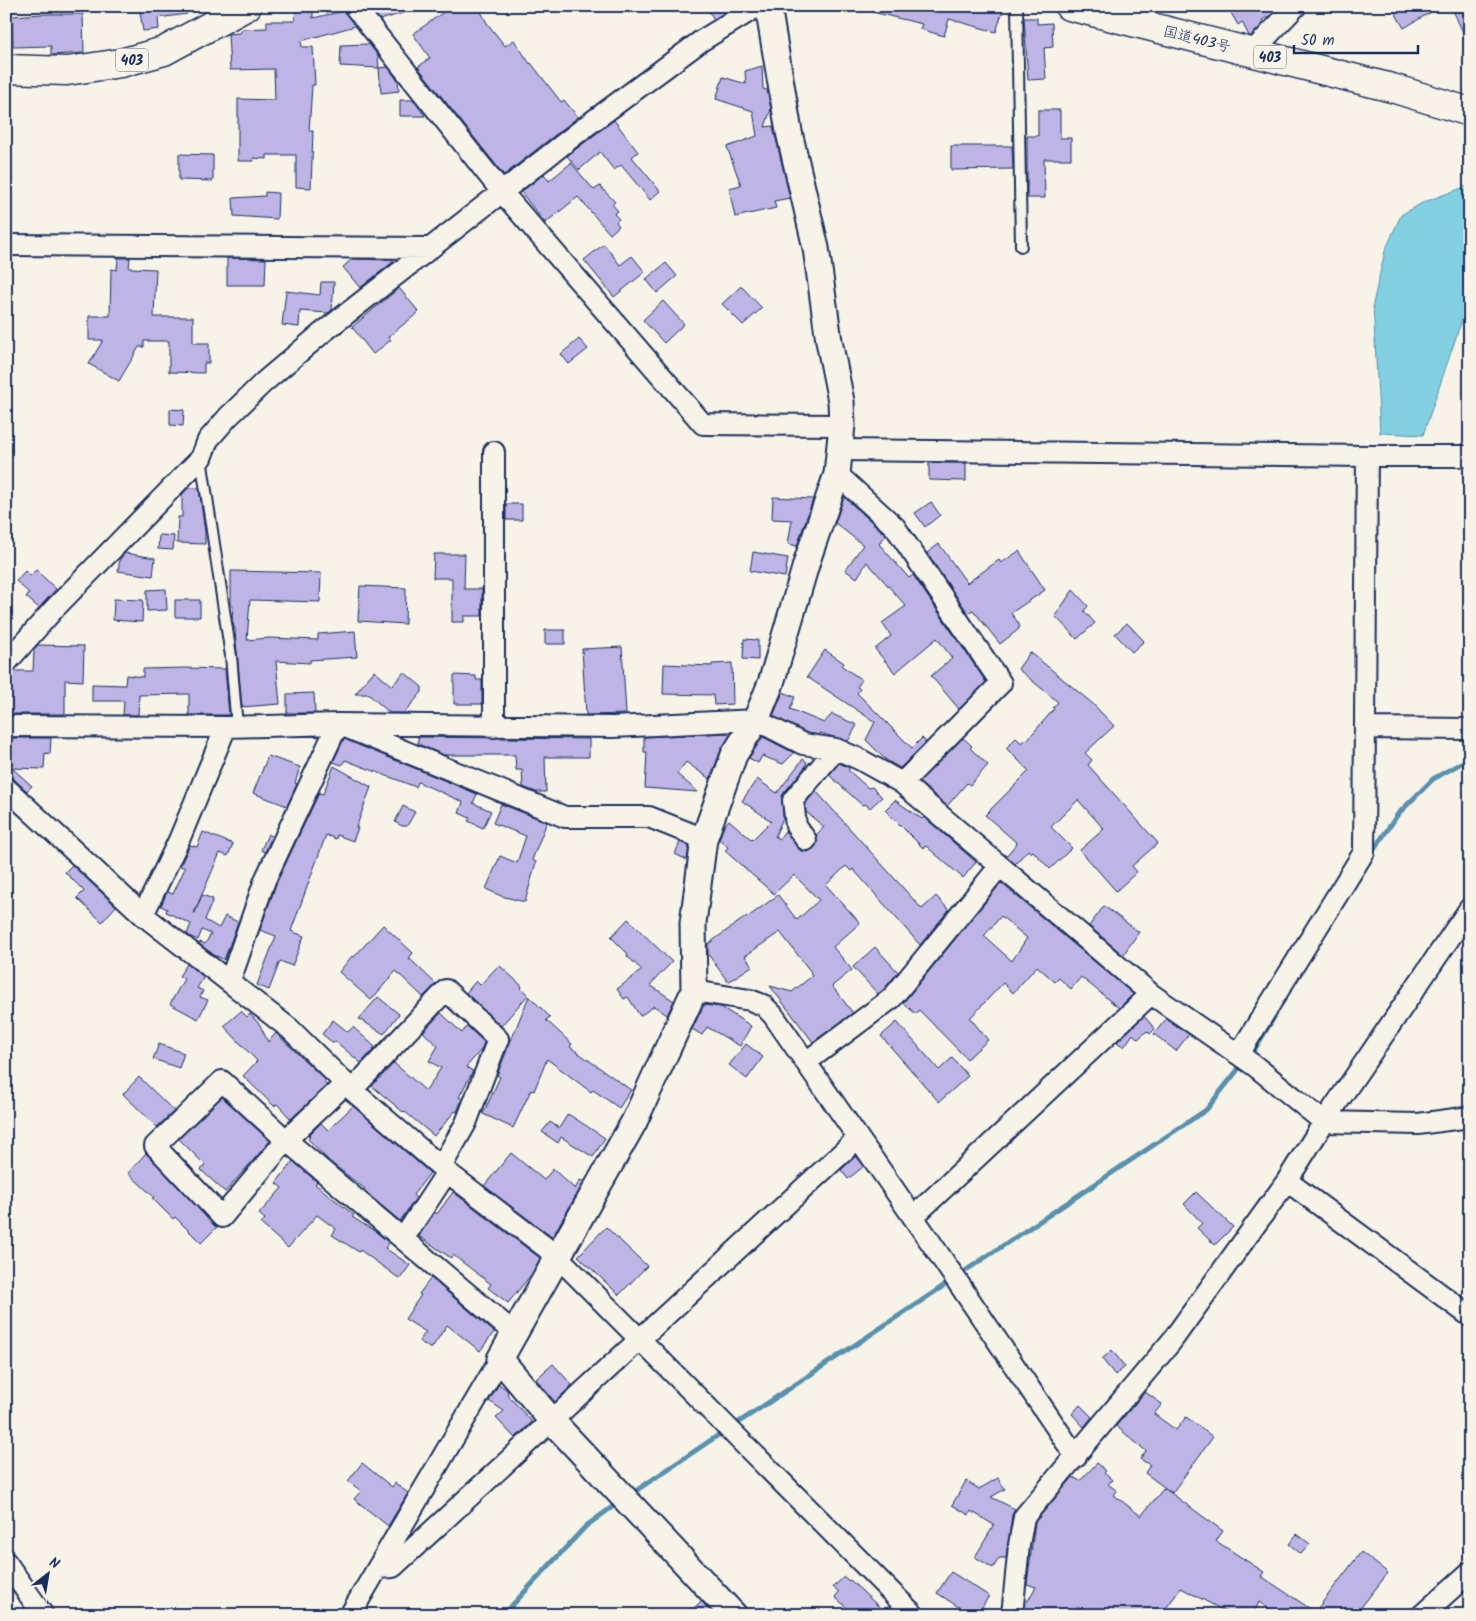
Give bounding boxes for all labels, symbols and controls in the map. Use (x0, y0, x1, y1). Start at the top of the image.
street label: 国道403号 (1160, 20, 1233, 60)
scale bar (1294, 22, 1417, 54)
text: 50 m (1301, 29, 1335, 53)
road number: 403 (1254, 46, 1286, 68)
road number: 403 (116, 48, 148, 72)
north arrow (22, 1548, 72, 1598)
text: N (45, 1552, 64, 1576)

